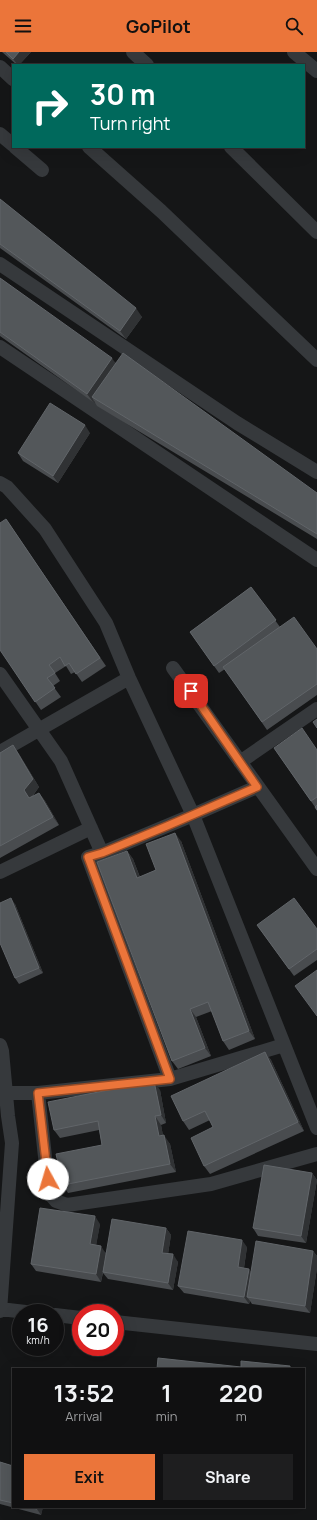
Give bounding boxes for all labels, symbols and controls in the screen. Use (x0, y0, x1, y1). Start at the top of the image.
text: GoPilot (126, 14, 191, 38)
icon: menu (12, 15, 34, 37)
icon: search (283, 15, 305, 37)
text: 30 m (90, 75, 155, 113)
icon: right (24, 80, 76, 132)
text: Turn right (90, 111, 171, 135)
pin (174, 674, 208, 708)
icon: arrive (180, 680, 202, 702)
position arrow (27, 1158, 69, 1200)
speed limit sign: 20 (72, 1304, 124, 1356)
text: 16 (27, 1311, 49, 1338)
text: km/h (26, 1333, 50, 1347)
text: 13:52 (54, 1376, 114, 1409)
text: 1 (161, 1376, 172, 1409)
text: 220 (219, 1376, 263, 1409)
text: Arrival (65, 1407, 102, 1425)
text: min (156, 1407, 177, 1425)
text: m (236, 1407, 247, 1425)
button: Exit (24, 1454, 155, 1500)
button: Share (163, 1454, 293, 1500)

